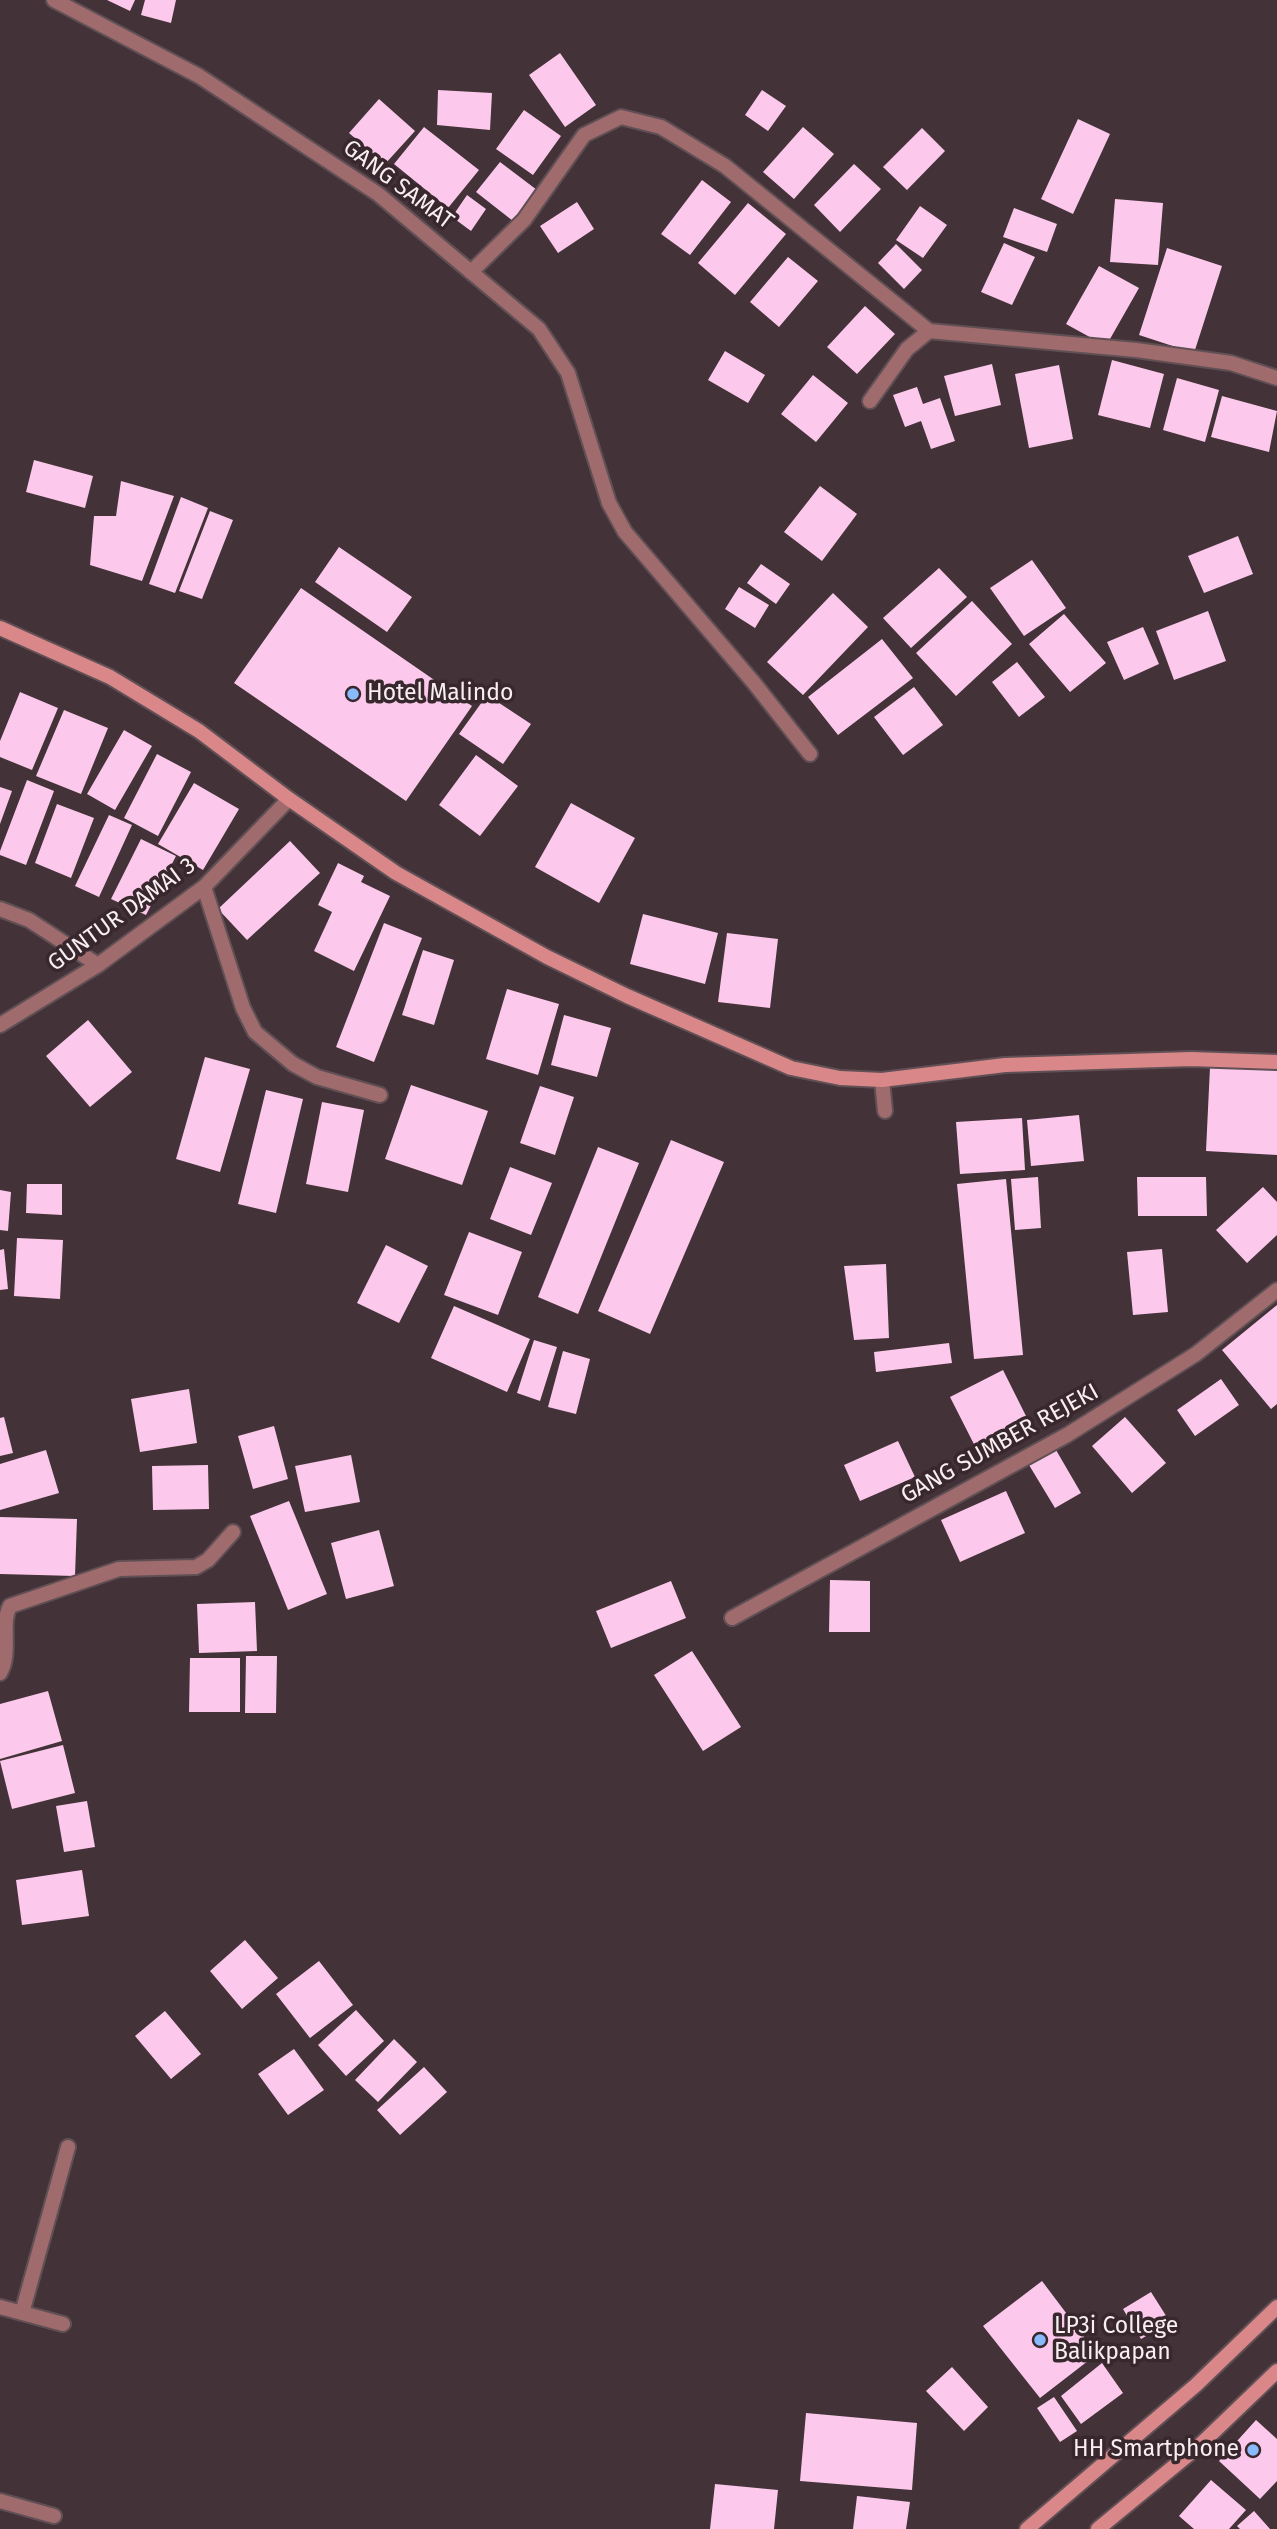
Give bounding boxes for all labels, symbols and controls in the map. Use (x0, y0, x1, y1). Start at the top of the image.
street label: GANG SAMAT (337, 134, 459, 236)
place label: Hotel Malindo (367, 680, 513, 708)
marker: Hotel Malindo (345, 686, 361, 702)
street label: GUNTUR DAMAI 3 (43, 852, 201, 978)
street label: GANG SUMBER REJEKI (896, 1378, 1104, 1510)
place label: LP3i College Balikpapan (1054, 2313, 1178, 2367)
marker: LP3i College Balikpapan (1032, 2332, 1048, 2348)
place label: HH Smartphone (1073, 2436, 1239, 2464)
marker: HH Smartphone (1245, 2442, 1261, 2458)

